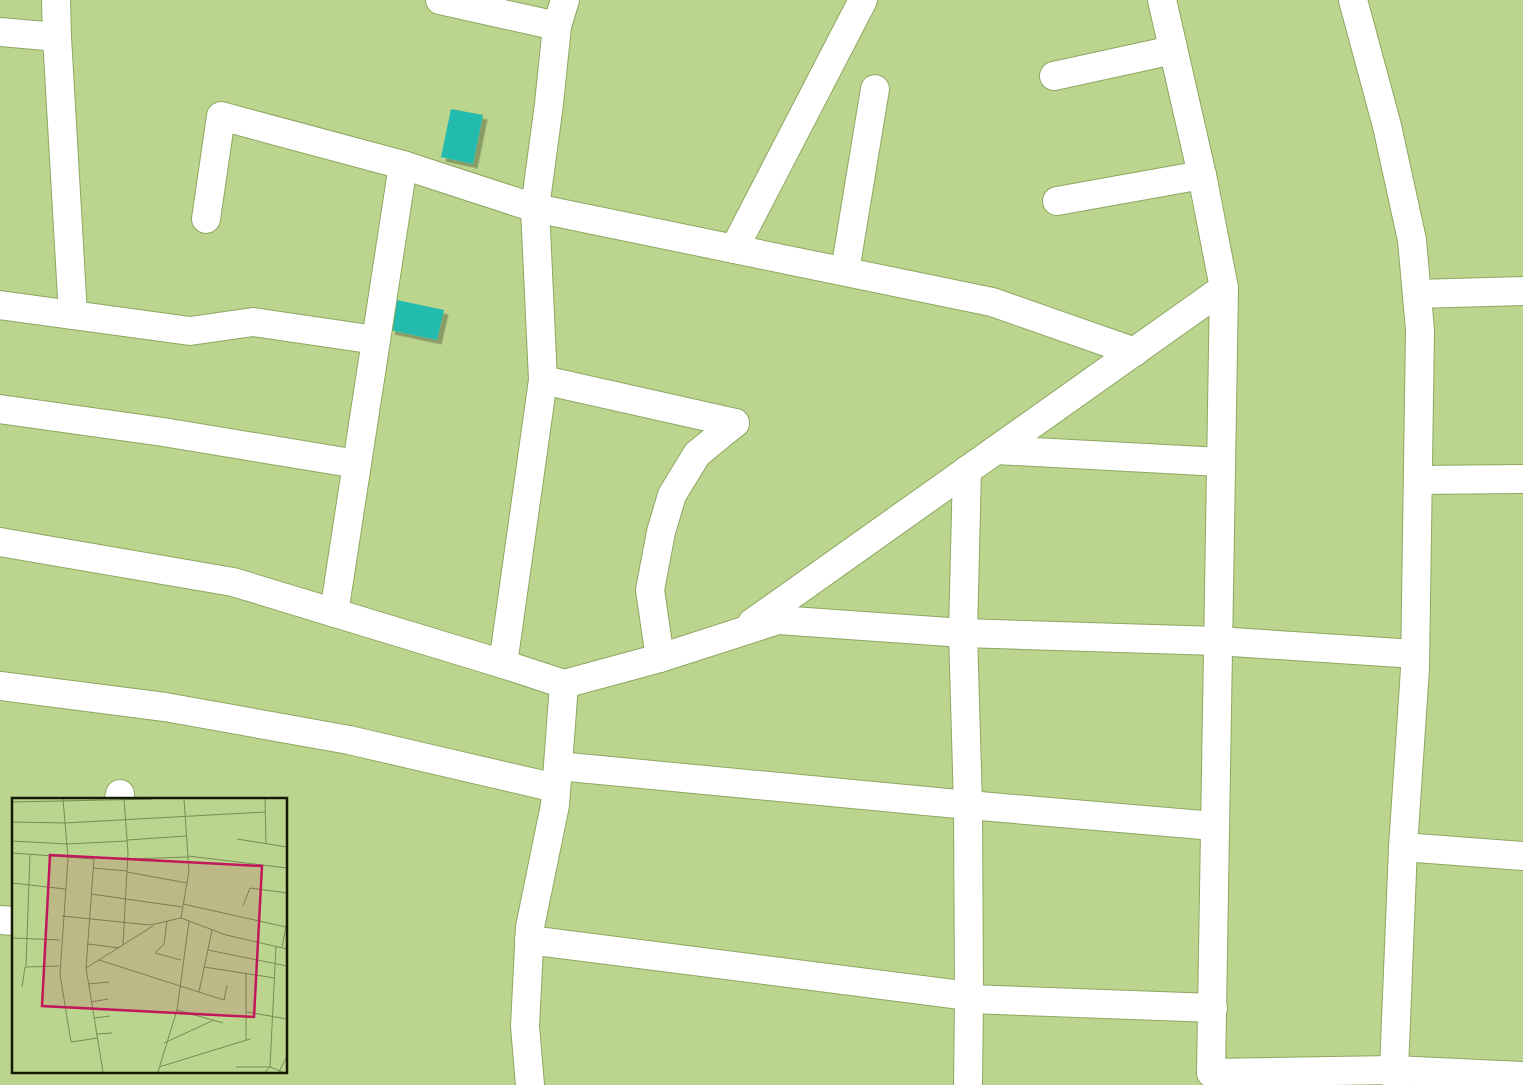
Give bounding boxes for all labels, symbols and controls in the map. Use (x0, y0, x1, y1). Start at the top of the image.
inset map (12, 798, 288, 1072)

